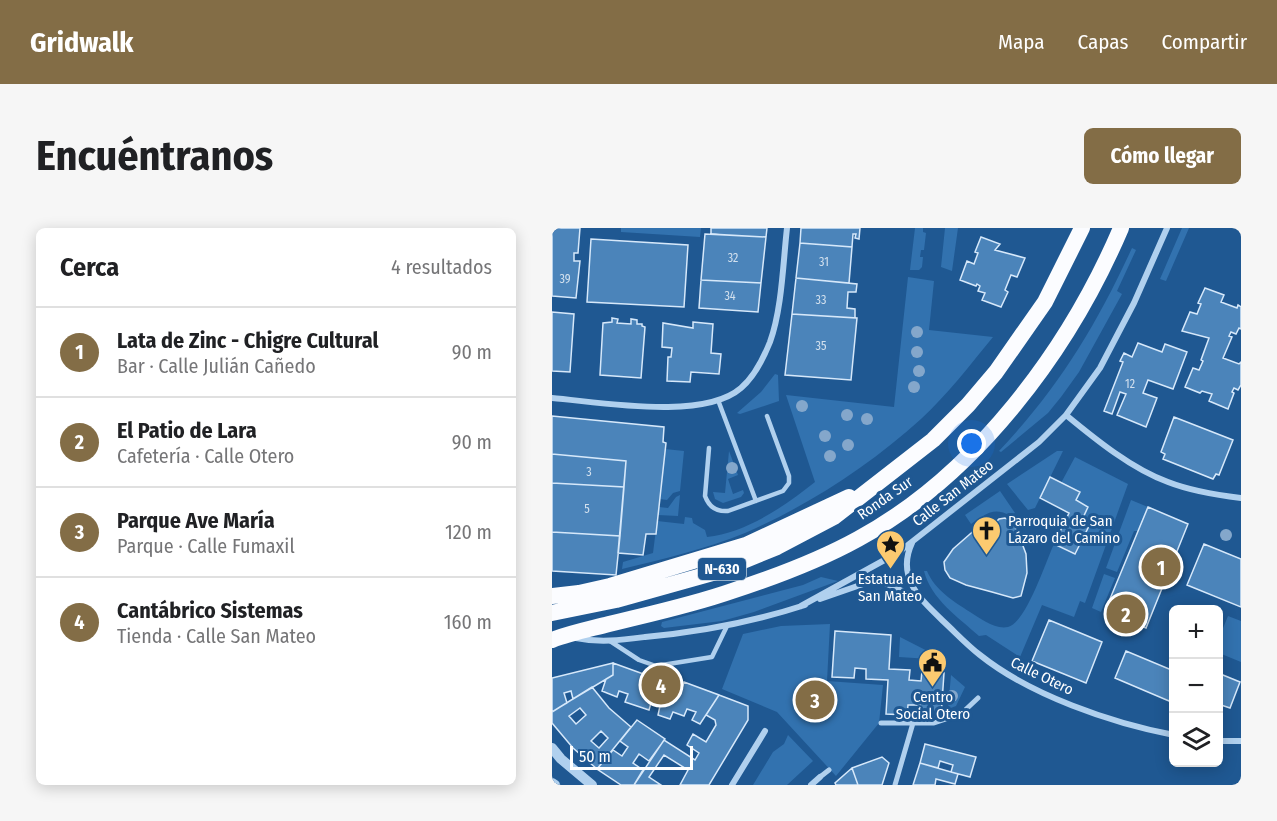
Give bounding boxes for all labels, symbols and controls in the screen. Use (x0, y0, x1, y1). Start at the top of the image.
text: Gridwalk (30, 26, 134, 59)
text: Mapa (998, 29, 1045, 55)
text: Capas (1078, 29, 1128, 55)
text: Compartir (1161, 29, 1247, 55)
button: Cómo llegar (1084, 128, 1241, 184)
text: Encuéntranos (36, 131, 273, 181)
house number: 32 (728, 251, 738, 265)
text: Cerca (60, 252, 119, 283)
text: 4 resultados (391, 255, 492, 279)
house number: 31 (819, 255, 829, 269)
house number: 39 (559, 272, 571, 286)
house number: 34 (724, 289, 736, 303)
house number: 33 (816, 293, 826, 307)
text: Lata de Zinc - Chigre Cultural (117, 327, 378, 354)
house number: 35 (816, 339, 827, 353)
text: 1 (75, 340, 84, 364)
text: 90 m (452, 340, 492, 364)
text: Bar · Calle Julián Cañedo (117, 354, 316, 378)
house number: 12 (1125, 377, 1135, 391)
text: El Patio de Lara (117, 417, 257, 444)
your location (957, 429, 986, 458)
text: 2 (75, 430, 84, 454)
text: 90 m (452, 430, 492, 454)
text: Cafetería · Calle Otero (117, 444, 294, 468)
street label: Calle San Mateo (909, 456, 997, 530)
house number: 3 (586, 465, 592, 479)
street label: Ronda Sur (854, 472, 917, 523)
house number: 5 (584, 502, 590, 516)
text: Parque Ave María (117, 507, 275, 534)
place label: Parroquia de San Lázaro del Camino (1008, 512, 1120, 547)
church icon: Parroquia de San Lázaro del Camino (971, 514, 1003, 556)
text: 3 (75, 520, 84, 544)
text: 120 m (445, 520, 492, 544)
place icon: Estatua de San Mateo (874, 528, 906, 570)
text: Parque · Calle Fumaxil (117, 534, 295, 558)
pin: 1 (1142, 544, 1180, 590)
road number: N-630 (698, 558, 746, 580)
place label: Estatua de San Mateo (858, 570, 922, 605)
pin: 2 (1106, 592, 1146, 636)
text: Cantábrico Sistemas (117, 597, 303, 624)
map controls (1169, 605, 1223, 767)
button: + (1169, 605, 1223, 659)
text: 4 (74, 610, 85, 634)
text: 160 m (444, 610, 492, 634)
text: Tienda · Calle San Mateo (117, 624, 316, 648)
public building icon: Centro Social Otero (917, 646, 949, 688)
street label: Calle Otero (1008, 653, 1076, 699)
button: − (1169, 659, 1223, 713)
pin: 4 (642, 662, 680, 708)
pin: 3 (796, 678, 834, 722)
place label: Centro Social Otero (896, 688, 970, 723)
button: layers (1169, 713, 1223, 767)
scale bar (570, 743, 693, 770)
text: 50 m (579, 747, 611, 766)

